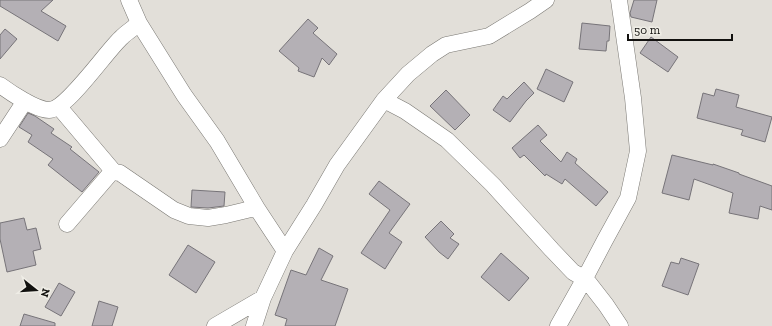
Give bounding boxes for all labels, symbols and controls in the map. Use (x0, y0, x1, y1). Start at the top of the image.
scale bar (628, 16, 732, 42)
text: 50 m (634, 23, 661, 37)
north arrow (16, 270, 56, 310)
text: N (37, 287, 53, 299)

